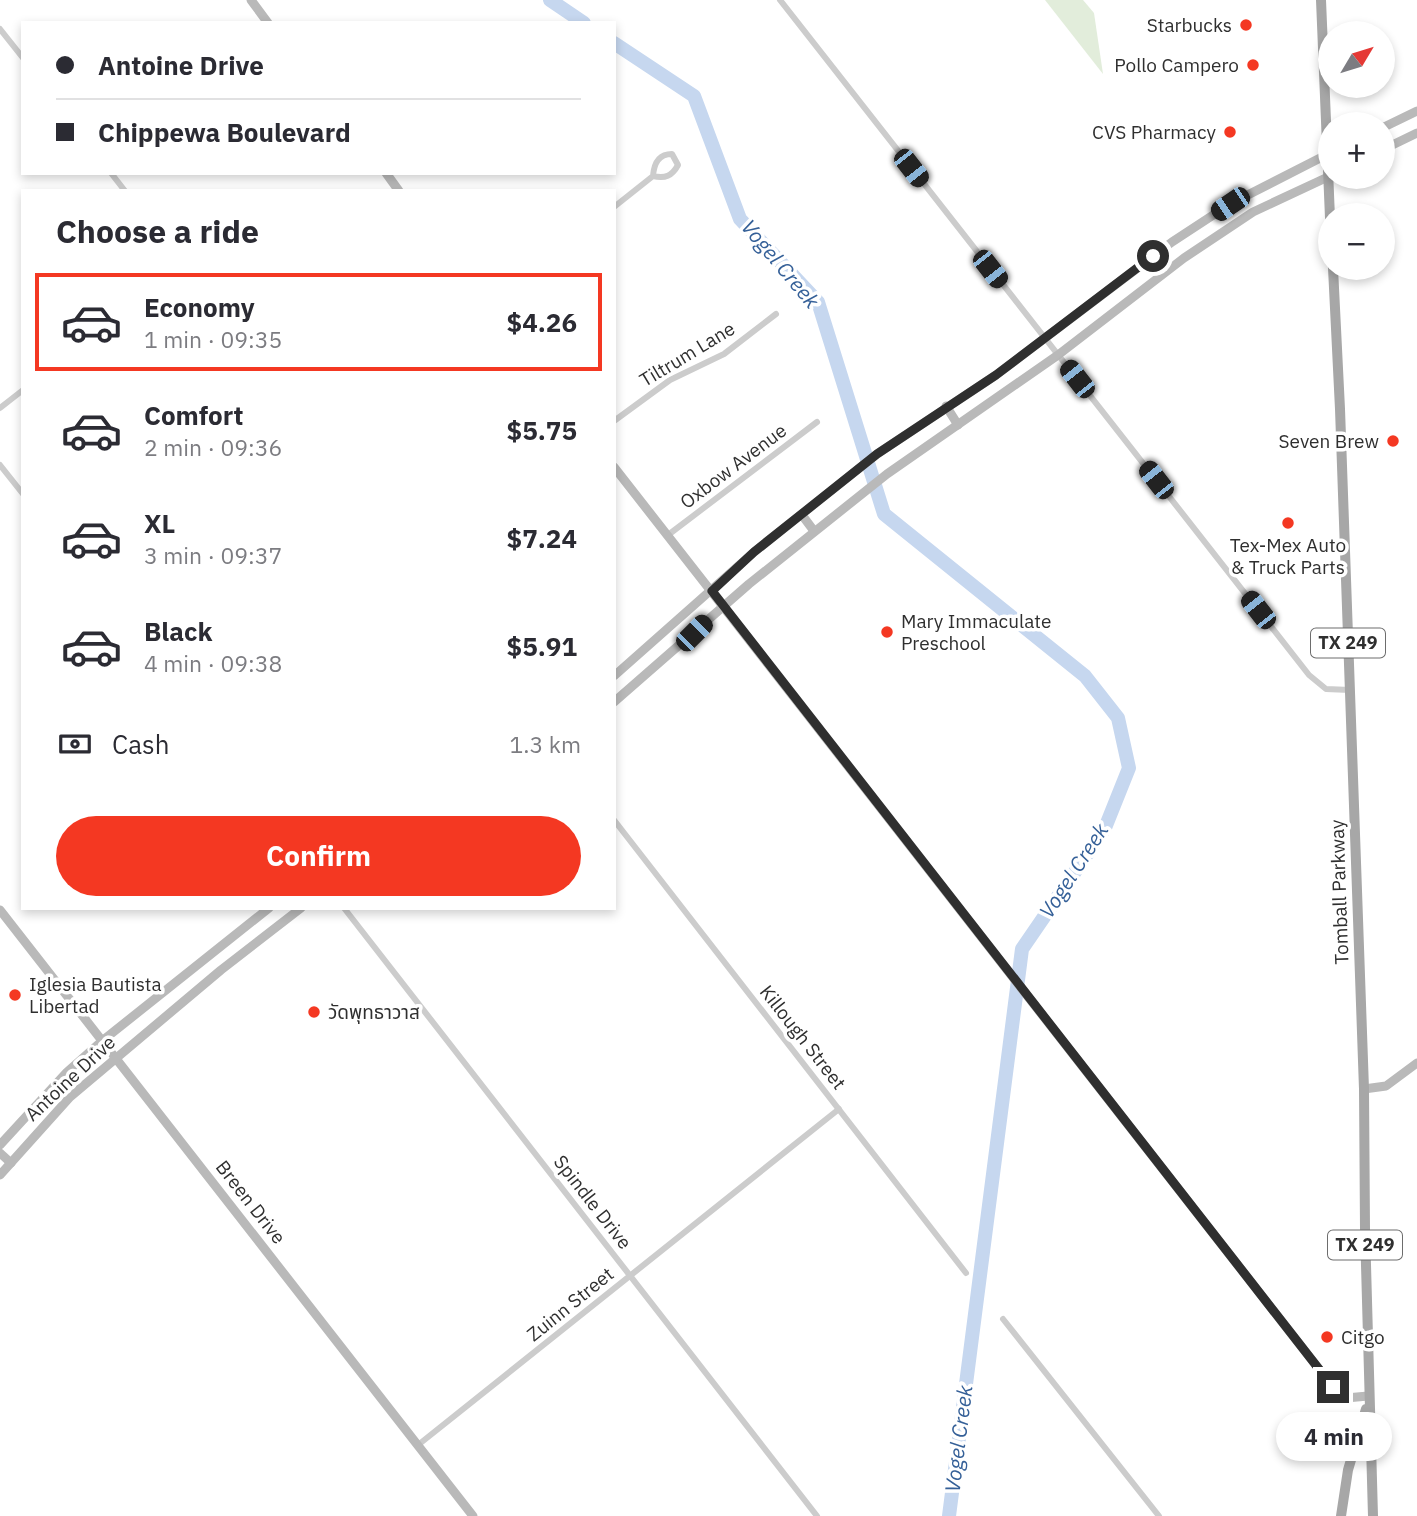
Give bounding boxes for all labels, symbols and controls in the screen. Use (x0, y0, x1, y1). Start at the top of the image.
place label: Starbucks (1147, 13, 1232, 37)
marker: Starbucks (1238, 17, 1254, 33)
north arrow (1318, 21, 1395, 98)
map controls (1318, 21, 1395, 280)
text: Antoine Drive (98, 48, 264, 82)
place label: Pollo Campero (1114, 53, 1239, 77)
marker: Pollo Campero (1245, 57, 1261, 73)
button: + (1318, 112, 1395, 189)
text: Chippewa Boulevard (98, 115, 351, 149)
place label: CVS Pharmacy (1092, 120, 1217, 144)
marker: CVS Pharmacy (1222, 124, 1238, 140)
car (890, 145, 933, 191)
car (1207, 184, 1254, 224)
button: − (1318, 203, 1395, 280)
text: Choose a ride (56, 210, 259, 252)
water label: Vogel Creek (735, 213, 827, 314)
route start (1137, 240, 1169, 272)
car (969, 246, 1012, 292)
text: Economy (144, 290, 255, 324)
icon: car (60, 291, 123, 354)
text: $4.26 (507, 305, 577, 339)
street label: Tiltrum Lane (635, 316, 739, 392)
text: 1 min · 09:35 (144, 324, 282, 354)
car (1056, 356, 1099, 402)
text: Comfort (144, 398, 243, 432)
icon: car (60, 399, 123, 462)
text: $5.75 (507, 413, 577, 447)
street label: Oxbow Avenue (675, 418, 791, 514)
place label: Seven Brew (1279, 429, 1379, 453)
text: 2 min · 09:36 (144, 432, 282, 462)
marker: Seven Brew (1385, 433, 1401, 449)
car (1135, 457, 1178, 503)
text: XL (144, 506, 175, 540)
icon: car (60, 507, 123, 570)
marker: Tex-Mex Auto & Truck Parts (1280, 515, 1296, 531)
text: $7.24 (507, 521, 577, 555)
place label: Tex-Mex Auto & Truck Parts (1230, 533, 1346, 579)
text: 3 min · 09:37 (144, 540, 282, 570)
car (1237, 587, 1280, 633)
place label: Mary Immaculate Preschool (901, 609, 1051, 655)
car (672, 611, 717, 655)
text: Black (144, 614, 212, 648)
icon: car (60, 615, 123, 678)
marker: Mary Immaculate Preschool (879, 624, 895, 640)
road number: TX 249 (1311, 628, 1385, 658)
text: $5.91 (507, 629, 577, 663)
text: 4 min · 09:38 (144, 648, 282, 678)
icon: cash (56, 725, 94, 763)
text: Cash (112, 727, 169, 761)
text: 1.3 km (510, 729, 581, 759)
button: Confirm (56, 816, 581, 896)
water label: Vogel Creek (1032, 817, 1115, 923)
street label: Tomball Parkway (1324, 819, 1354, 965)
place label: Iglesia Bautista Libertad (29, 972, 162, 1018)
street label: Killough Street (755, 980, 851, 1094)
marker: Iglesia Bautista Libertad (7, 987, 23, 1003)
place label: วัดพุทธาวาส (328, 1000, 420, 1024)
marker: วัดพุทธาวาส (306, 1004, 322, 1020)
street label: Antoine Drive (20, 1030, 120, 1126)
street label: Spindle Drive (549, 1150, 637, 1254)
street label: Breen Drive (211, 1155, 291, 1249)
road number: TX 249 (1328, 1230, 1402, 1260)
street label: Zuinn Street (522, 1262, 618, 1346)
place label: Citgo (1341, 1325, 1385, 1349)
marker: Citgo (1319, 1329, 1335, 1345)
route end (1317, 1371, 1349, 1403)
water label: Vogel Creek (938, 1383, 979, 1494)
callout: 4 min (1275, 1412, 1391, 1460)
text: 4 min (1304, 1421, 1364, 1451)

